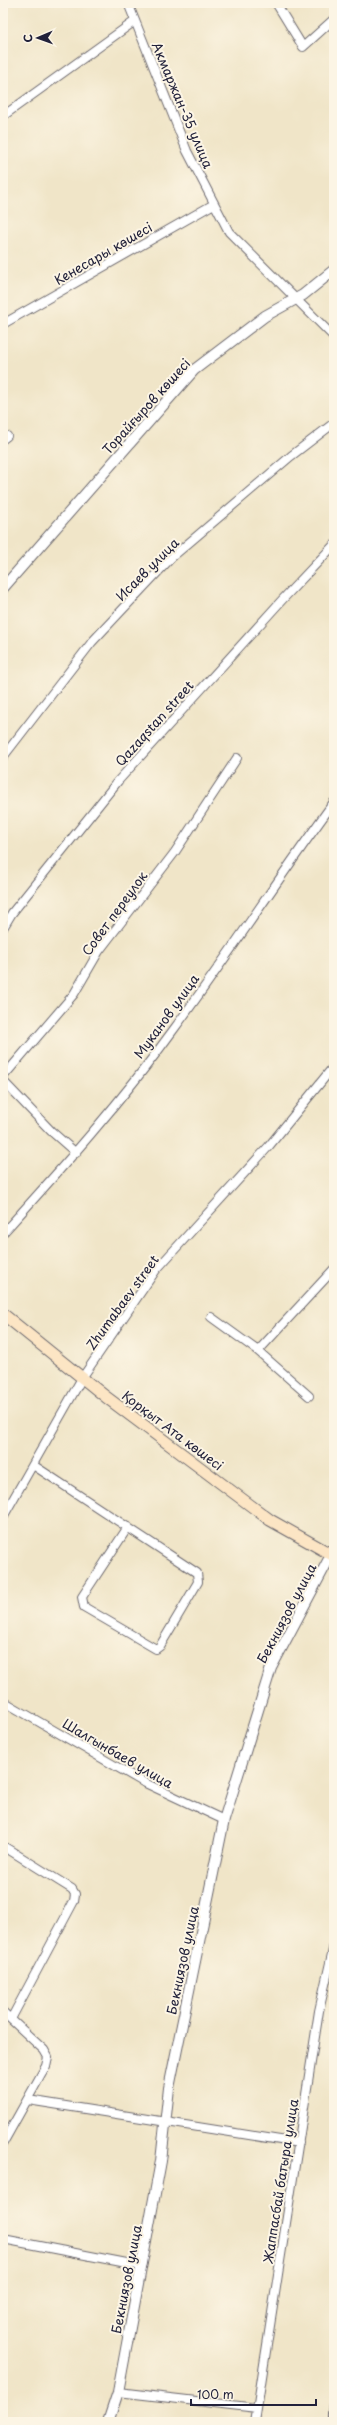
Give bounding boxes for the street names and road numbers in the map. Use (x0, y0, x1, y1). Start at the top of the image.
street label: Акмаржан-35 улица (148, 39, 219, 172)
street label: Кенесары көшесі (50, 217, 156, 289)
street label: Торайғыров көшесі (98, 354, 194, 458)
street label: Исаев улица (111, 533, 183, 605)
street label: Qazaqstan street (110, 676, 198, 770)
street label: Совет переулок (77, 867, 151, 959)
street label: Муканов улица (129, 969, 204, 1062)
street label: Zhumabaev street (81, 1251, 163, 1353)
street label: Қорқыт Ата көшесі (118, 1386, 228, 1474)
street label: Бекниязов улица (252, 1559, 321, 1666)
street label: Шалгынбаев улица (59, 1714, 177, 1793)
street label: Бекниязов улица (161, 1903, 203, 2016)
street label: Жаппасбай батыра улица (258, 2096, 303, 2265)
street label: Бекниязов улица (106, 2222, 146, 2335)

